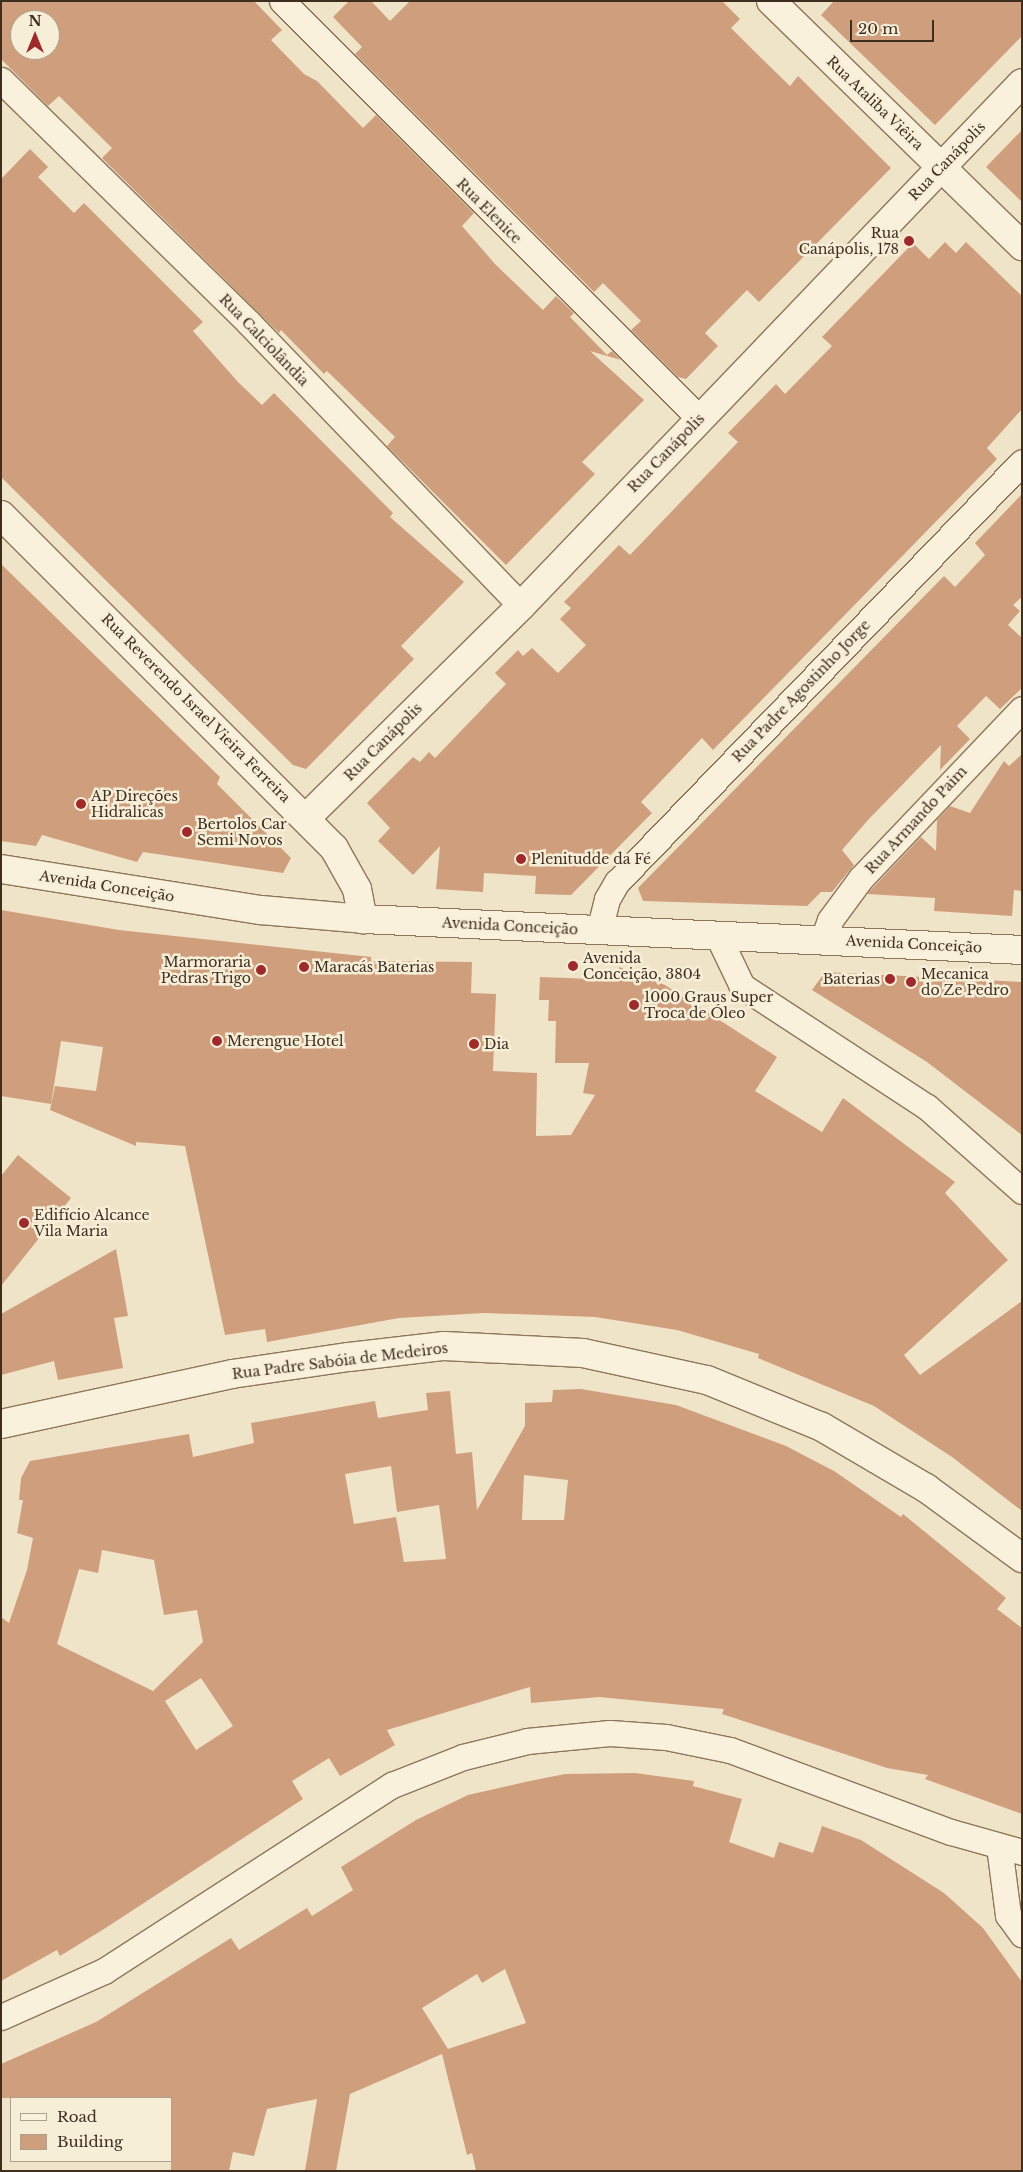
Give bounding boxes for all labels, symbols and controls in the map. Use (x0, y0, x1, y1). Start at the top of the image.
north arrow (10, 10, 60, 60)
scale bar (853, 10, 937, 42)
text: N (28, 12, 42, 30)
text: 20 m (858, 19, 898, 38)
street label: Rua Ataliba Viêira (823, 52, 927, 154)
street label: Rua Canápolis (905, 118, 989, 204)
street label: Rua Elenice (453, 175, 525, 247)
place label: Rua Canápolis, 178 (799, 225, 899, 258)
marker: Rua Canápolis, 178 (903, 235, 915, 247)
street label: Rua Calciolândia (216, 291, 312, 389)
street label: Rua Canápolis (624, 410, 708, 496)
street label: Rua Reverendo Israel Vieira Ferreira (98, 610, 294, 806)
street label: Rua Padre Agostinho Jorge (728, 616, 874, 766)
street label: Rua Canápolis (341, 700, 425, 784)
street label: Rua Armando Paim (862, 762, 970, 878)
place label: AP Direções Hidralicas (91, 788, 178, 820)
marker: AP Direções Hidralicas (75, 798, 87, 810)
place label: Bertolos Car Semi Novos (197, 816, 287, 849)
marker: Bertolos Car Semi Novos (181, 826, 193, 838)
place label: Plenitudde da Fé (531, 851, 651, 867)
marker: Plenitudde da Fé (515, 853, 527, 865)
street label: Avenida Conceição (38, 867, 176, 905)
street label: Avenida Conceição (441, 914, 579, 938)
street label: Avenida Conceição (845, 932, 983, 956)
place label: Avenida Conceição, 3804 (583, 950, 701, 982)
place label: Marmoraria Pedras Trigo (160, 954, 251, 986)
place label: Maracás Baterias (314, 959, 434, 975)
marker: Avenida Conceição, 3804 (567, 960, 579, 972)
marker: Maracás Baterias (298, 961, 310, 973)
marker: Marmoraria Pedras Trigo (255, 964, 267, 976)
place label: Mecanica do Ze Pedro (921, 966, 1009, 999)
place label: Baterias (823, 971, 880, 987)
marker: Baterias (884, 973, 896, 985)
marker: Mecanica do Ze Pedro (905, 976, 917, 988)
place label: 1000 Graus Super Troca de Óleo (644, 989, 773, 1022)
marker: 1000 Graus Super Troca de Óleo (628, 999, 640, 1011)
place label: Merengue Hotel (227, 1033, 344, 1049)
marker: Merengue Hotel (211, 1035, 223, 1047)
place label: Dia (484, 1036, 509, 1052)
marker: Dia (468, 1038, 480, 1050)
place label: Edifício Alcance Vila Maria (34, 1207, 150, 1240)
marker: Edifício Alcance Vila Maria (18, 1217, 30, 1229)
street label: Rua Padre Sabóia de Medeiros (231, 1339, 449, 1383)
legend (10, 2097, 172, 2162)
text: Road (57, 2107, 97, 2126)
text: Building (57, 2132, 123, 2151)

